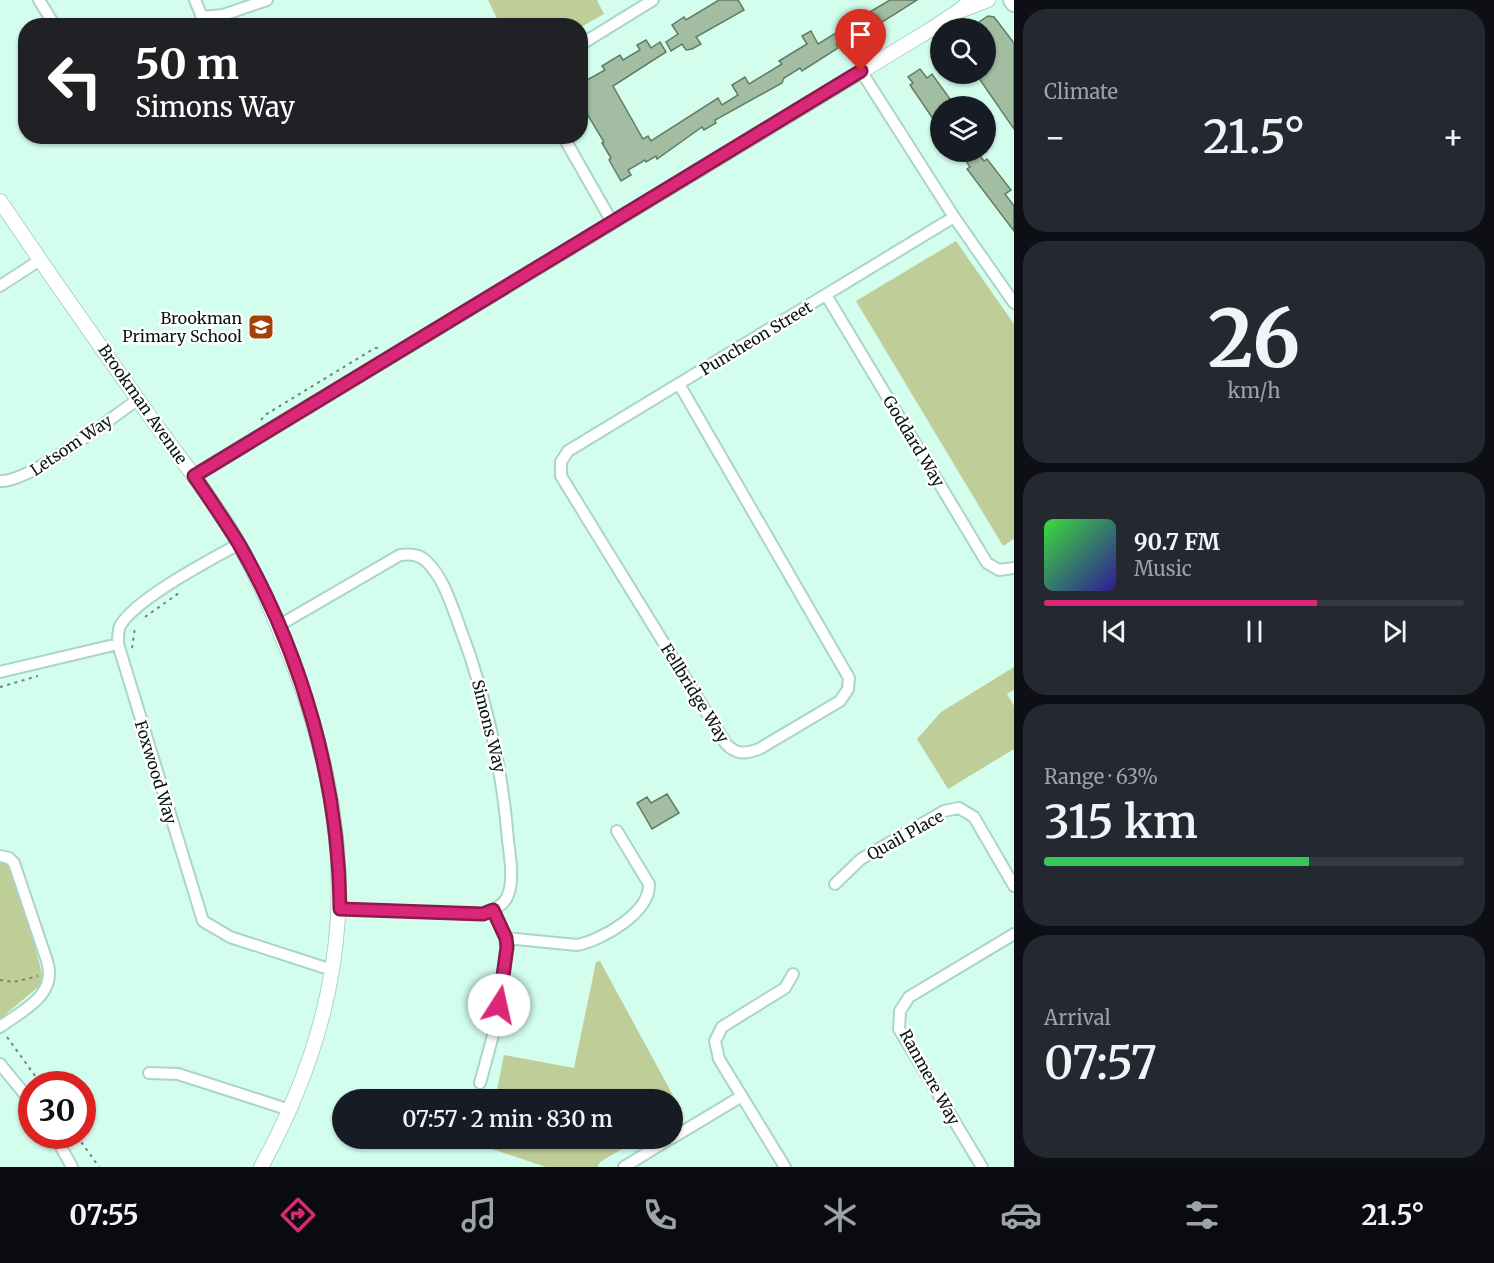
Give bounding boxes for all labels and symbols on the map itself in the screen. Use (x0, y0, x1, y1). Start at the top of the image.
pin (835, 9, 886, 71)
street label: Puncheon Street (696, 296, 816, 379)
place label: Brookman Primary School (122, 308, 242, 346)
school or university icon: Brookman Primary School (246, 312, 276, 342)
street label: Brookman Avenue (94, 340, 192, 468)
street label: Goddard Way (879, 392, 949, 491)
street label: Letsom Way (26, 410, 116, 480)
street label: Fellbridge Way (656, 640, 734, 747)
street label: Simons Way (468, 678, 510, 775)
street label: Foxwood Way (131, 718, 181, 827)
street label: Quail Place (863, 806, 947, 864)
position arrow (467, 973, 531, 1037)
street label: Ranmere Way (895, 1026, 965, 1129)
speed limit sign: 30 (18, 1071, 96, 1149)

